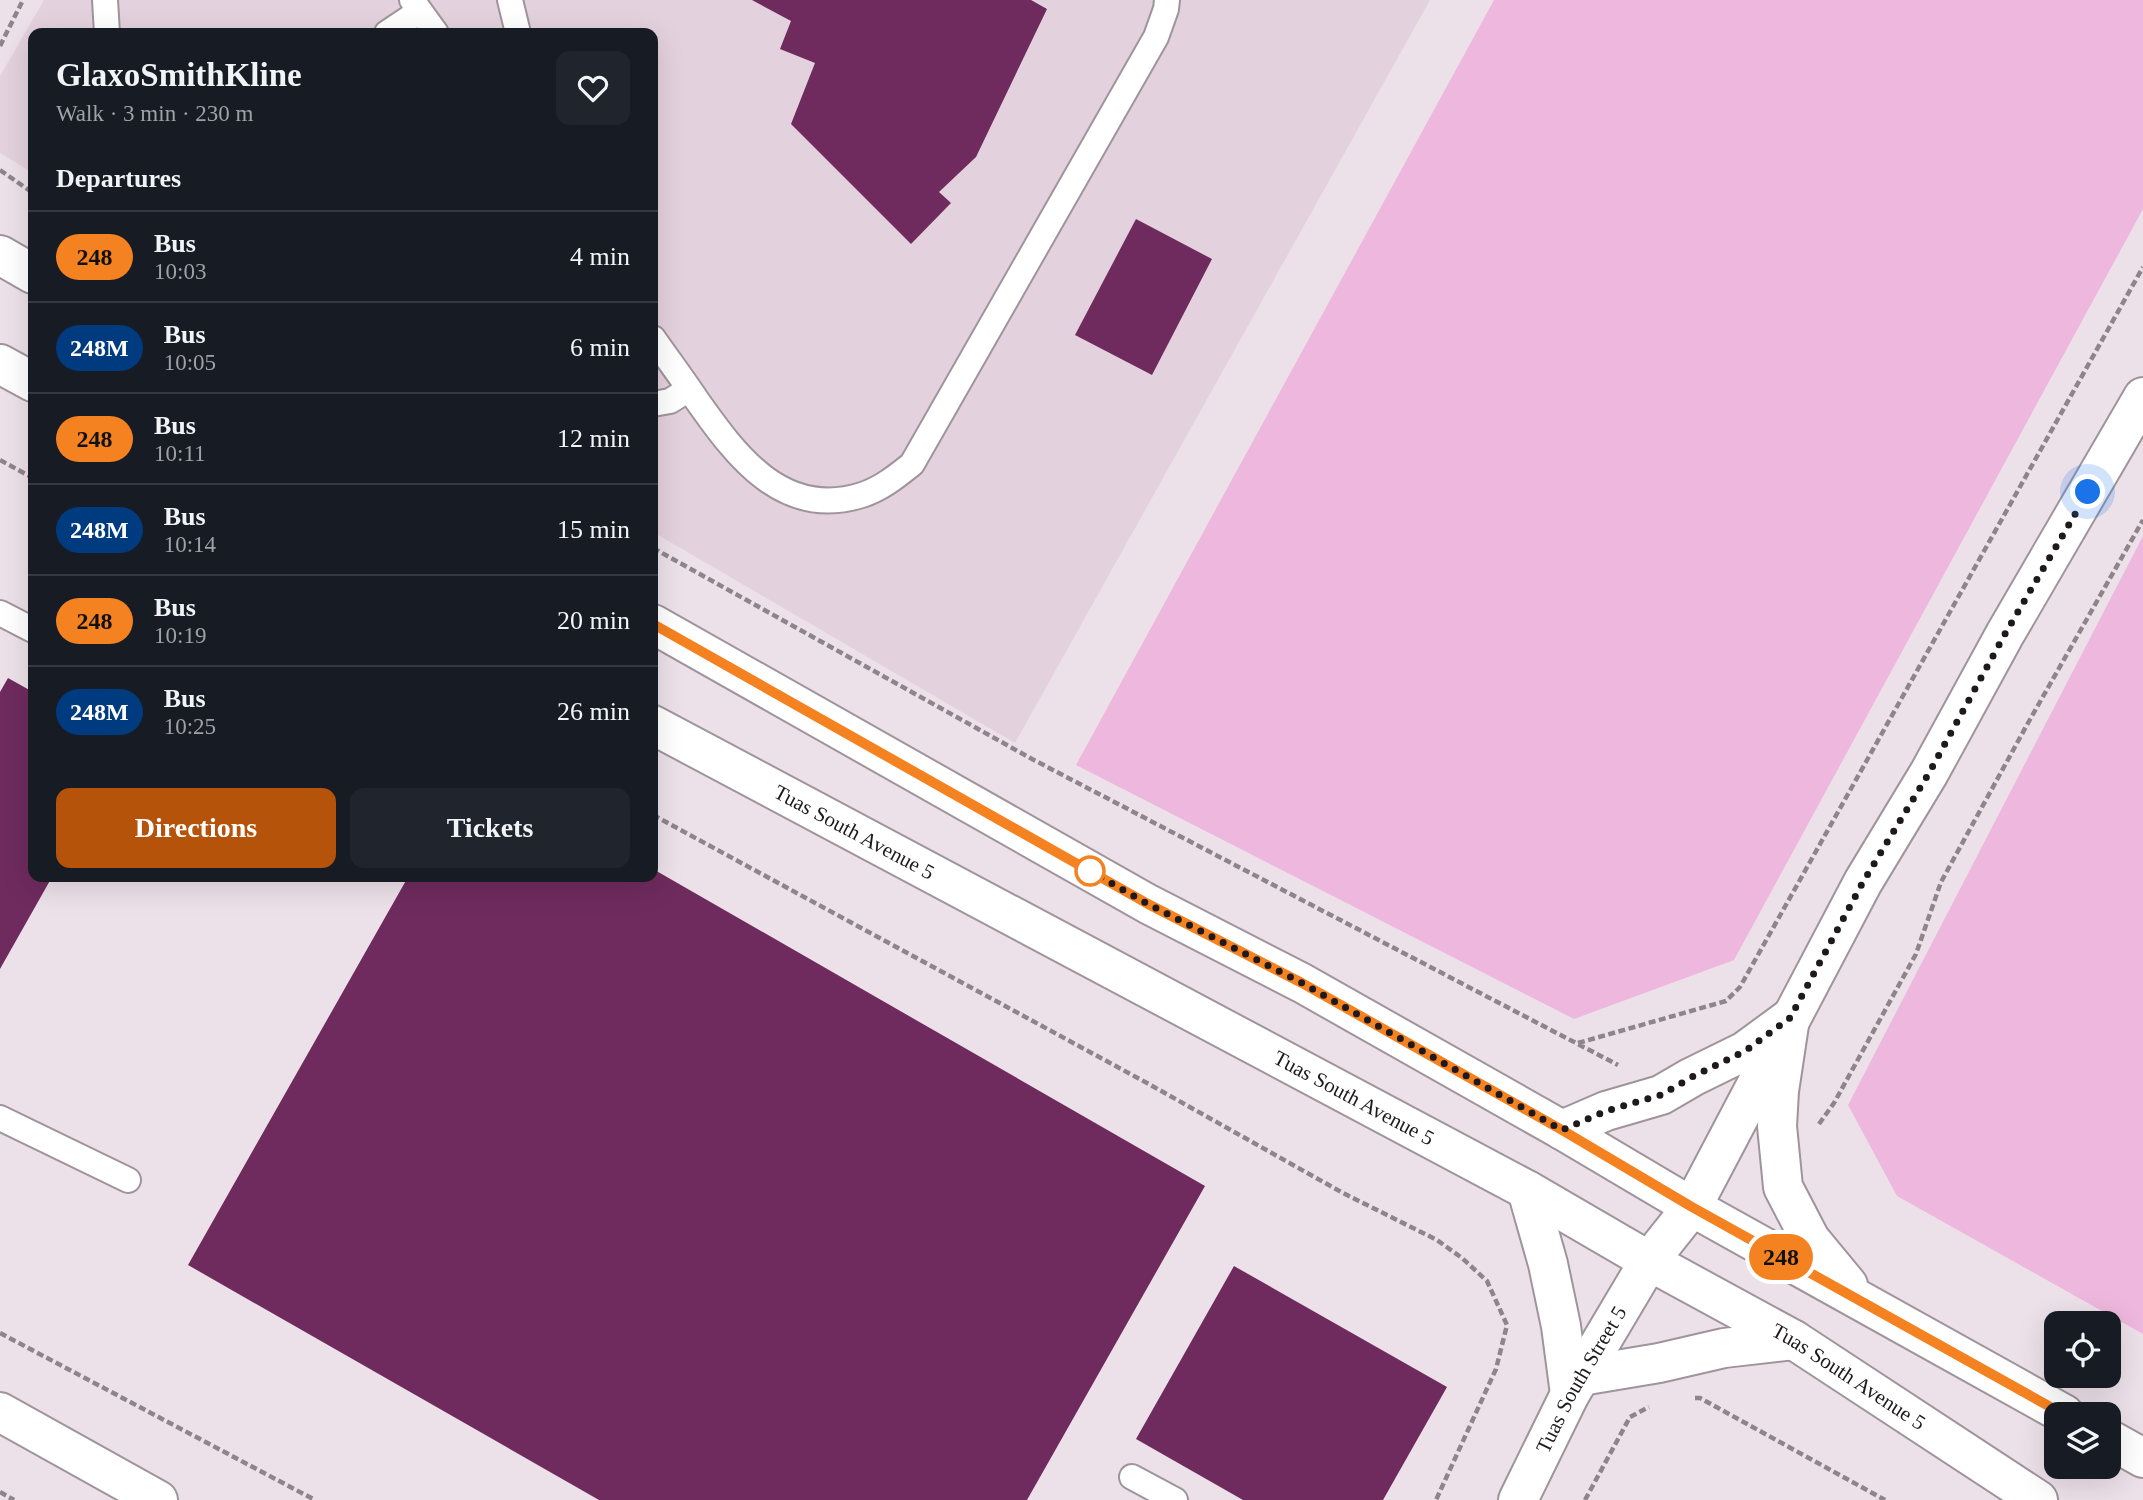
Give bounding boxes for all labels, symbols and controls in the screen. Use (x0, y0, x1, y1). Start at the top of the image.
button: heart (556, 51, 630, 125)
text: GlaxoSmithKline (56, 57, 302, 93)
text: Walk · 3 min · 230 m (56, 101, 253, 126)
text: Departures (56, 164, 181, 193)
text: Bus (154, 229, 196, 258)
text: 4 min (570, 242, 630, 271)
text: 248 (77, 244, 113, 270)
text: 10:03 (154, 259, 206, 284)
text: Bus (164, 320, 206, 349)
text: 6 min (570, 333, 630, 362)
text: 248M (70, 335, 129, 361)
text: 10:05 (164, 350, 216, 375)
text: Bus (154, 411, 196, 440)
text: 12 min (557, 424, 630, 453)
text: 248 (77, 426, 113, 452)
text: 10:11 (154, 441, 206, 466)
your location (2070, 474, 2105, 509)
text: Bus (164, 502, 206, 531)
text: 15 min (557, 515, 630, 544)
text: 248M (70, 517, 129, 543)
text: 10:14 (164, 532, 216, 557)
text: Bus (154, 593, 196, 622)
text: 20 min (557, 606, 630, 635)
text: 248 (77, 608, 113, 634)
text: 10:19 (154, 623, 206, 648)
text: Bus (164, 684, 206, 713)
text: 26 min (557, 697, 630, 726)
text: 248M (70, 699, 129, 725)
text: 10:25 (164, 714, 216, 739)
street label: Tuas South Avenue 5 (770, 780, 938, 884)
button: Directions (56, 788, 336, 868)
button: Tickets (350, 788, 630, 868)
unlabelled marker (1075, 856, 1105, 886)
street label: Tuas South Avenue 5 (1270, 1046, 1438, 1150)
line badge: 248 (1741, 1234, 1821, 1280)
text: 248 (1763, 1244, 1799, 1270)
street label: Tuas South Street 5 (1531, 1302, 1631, 1457)
map controls (2044, 1311, 2121, 1479)
button: locate (2044, 1311, 2121, 1388)
street label: Tuas South Avenue 5 (1768, 1318, 1930, 1435)
button: layers (2044, 1402, 2121, 1479)

